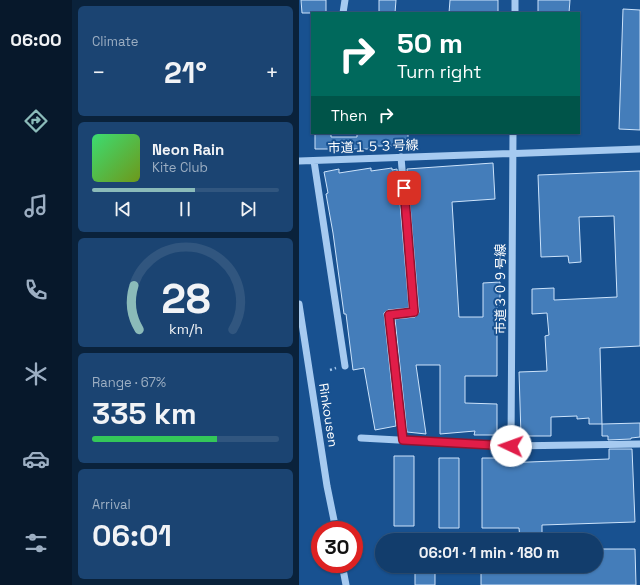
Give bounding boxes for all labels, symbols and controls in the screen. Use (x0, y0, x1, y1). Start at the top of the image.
text: 50 m (397, 25, 463, 61)
text: 06:00 (10, 28, 62, 51)
icon: right (331, 28, 383, 80)
text: Climate (92, 33, 138, 50)
text: 21° (164, 53, 207, 92)
text: − (92, 58, 106, 86)
text: + (265, 58, 279, 86)
text: Turn right (397, 60, 481, 83)
icon: right (375, 104, 397, 126)
text: Then (331, 106, 367, 125)
icon: directions (22, 107, 50, 135)
street label: 市道１５３号線 (327, 136, 419, 157)
text: Neon Rain (152, 140, 224, 159)
text: Kite Club (152, 159, 208, 176)
pin (387, 171, 421, 205)
icon: arrive (393, 177, 415, 199)
icon: music (22, 192, 50, 220)
icon: previous (112, 198, 134, 220)
icon: pause (174, 198, 196, 220)
icon: next (237, 198, 259, 220)
street label: 市道３０９号線 (492, 243, 509, 335)
text: 28 (161, 272, 210, 325)
icon: phone (22, 276, 50, 304)
text: km/h (168, 320, 203, 338)
icon: climate (22, 360, 50, 388)
text: Range · 67% (92, 374, 166, 391)
street label: Rinkousen (315, 382, 342, 448)
text: 335 km (92, 394, 197, 433)
position arrow (490, 425, 532, 467)
icon: car (22, 445, 50, 473)
text: Arrival (92, 496, 131, 513)
text: 06:01 (92, 516, 172, 555)
speed limit sign: 30 (311, 521, 363, 573)
icon: filters (22, 529, 50, 557)
text: 06:01 · 1 min · 180 m (419, 543, 559, 562)

